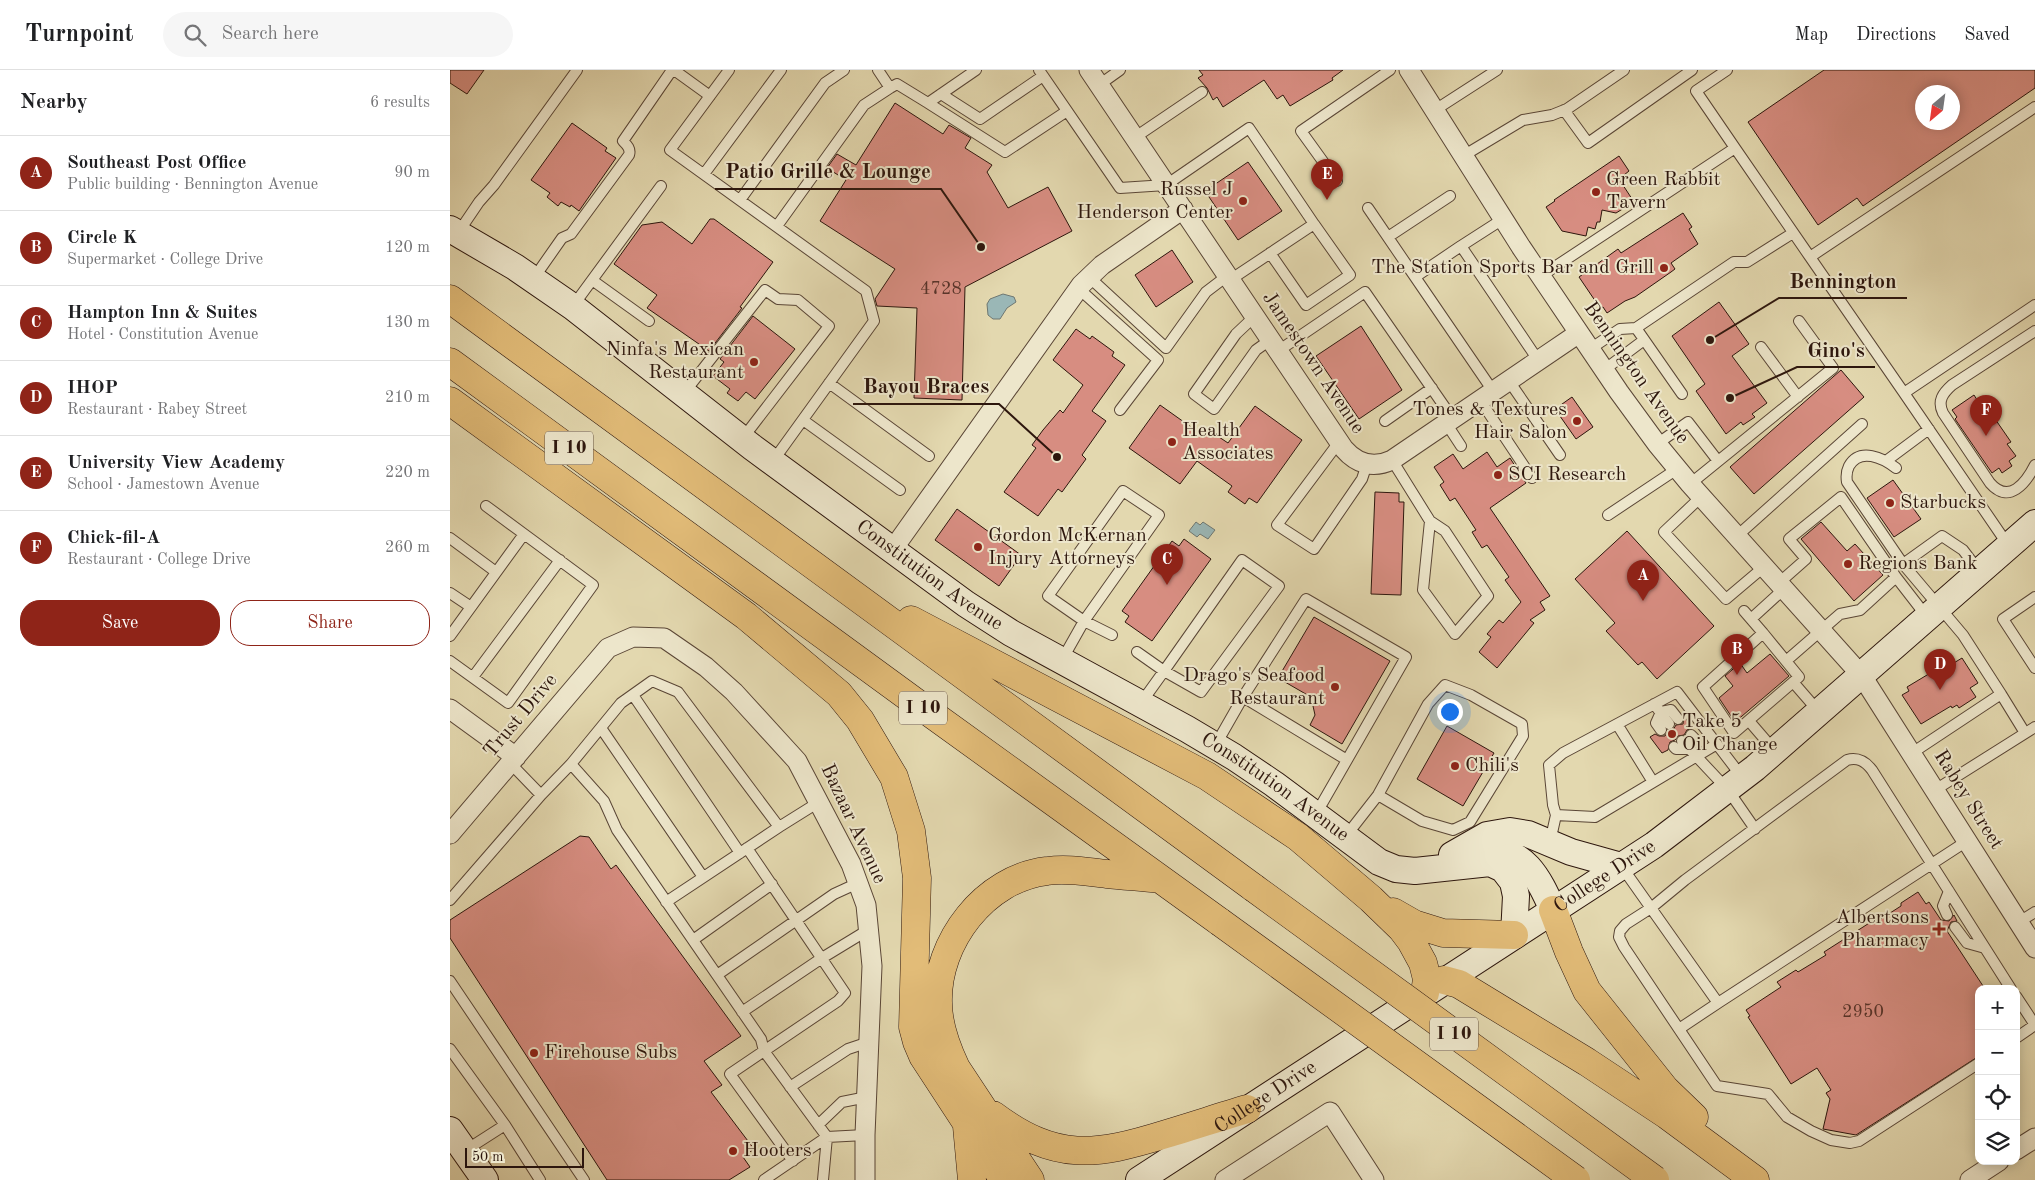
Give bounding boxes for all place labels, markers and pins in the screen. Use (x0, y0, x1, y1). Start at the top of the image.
callout: Patio Grille & Lounge (715, 153, 941, 189)
pin: E (1311, 159, 1343, 200)
place label: Green Rabbit Tavern (1606, 170, 1720, 213)
place label: Russel J Henderson Center (1077, 180, 1233, 223)
marker: Green Rabbit Tavern (1590, 186, 1602, 198)
marker: Russel J Henderson Center (1237, 195, 1249, 207)
place label: The Station Sports Bar and Grill (1371, 258, 1654, 278)
marker: The Station Sports Bar and Grill (1658, 262, 1670, 274)
callout: Bennington (1779, 262, 1907, 298)
callout: Gino's (1797, 331, 1875, 367)
place label: Ninfa's Mexican Restaurant (606, 340, 744, 383)
marker: Ninfa's Mexican Restaurant (748, 356, 760, 368)
callout: Bayou Braces (853, 368, 999, 404)
pin: F (1970, 395, 2002, 436)
place label: Tones & Textures Hair Salon (1412, 400, 1567, 443)
marker: Tones & Textures Hair Salon (1571, 415, 1583, 427)
place label: Health Associates (1182, 421, 1273, 464)
marker: Health Associates (1166, 436, 1178, 448)
place label: SCI Research (1508, 465, 1626, 485)
marker: SCI Research (1492, 469, 1504, 481)
place label: Starbucks (1900, 493, 1986, 513)
marker: Starbucks (1884, 497, 1896, 509)
place label: Gordon McKernan Injury Attorneys (988, 526, 1147, 569)
marker: Gordon McKernan Injury Attorneys (972, 541, 984, 553)
pin: C (1151, 544, 1183, 585)
place label: Regions Bank (1858, 554, 1978, 574)
marker: Regions Bank (1842, 558, 1854, 570)
pin: A (1627, 560, 1659, 601)
pin: B (1721, 634, 1753, 675)
pin: D (1924, 649, 1956, 690)
place label: Drago's Seafood Restaurant (1183, 666, 1325, 709)
marker: Drago's Seafood Restaurant (1329, 681, 1341, 693)
place label: Take 5 Oil Change (1682, 712, 1777, 755)
marker: Take 5 Oil Change (1666, 728, 1678, 740)
place label: Chili's (1465, 756, 1519, 776)
marker: Chili's (1449, 760, 1461, 772)
place label: Albertsons Pharmacy (1836, 908, 1929, 951)
marker: Albertsons Pharmacy (1933, 923, 1945, 935)
place label: Firehouse Subs (544, 1043, 677, 1063)
marker: Firehouse Subs (528, 1047, 540, 1059)
place label: Hooters (743, 1141, 812, 1161)
marker: Hooters (727, 1145, 739, 1157)

